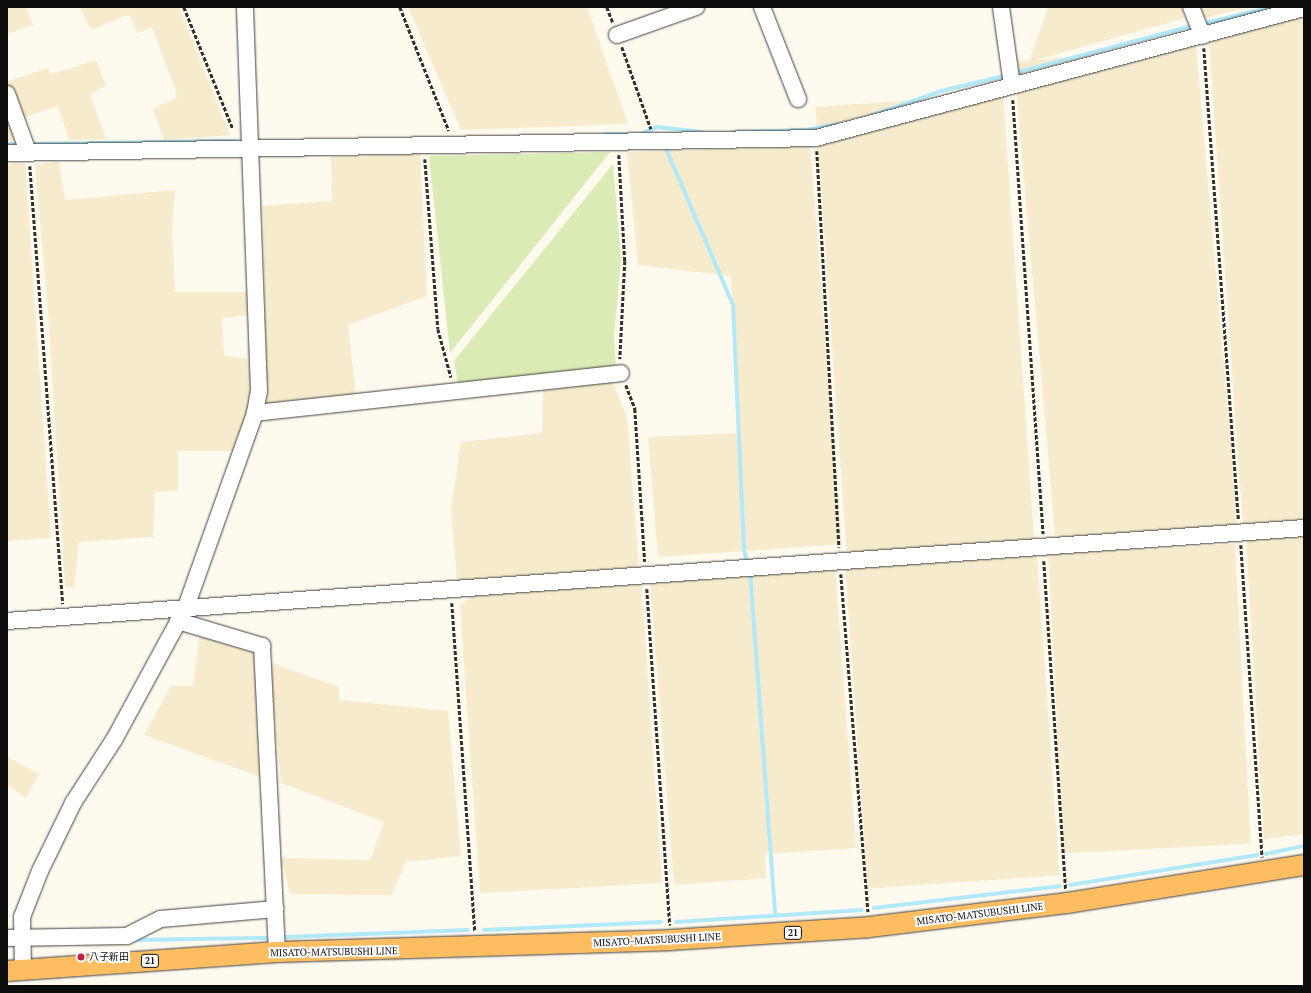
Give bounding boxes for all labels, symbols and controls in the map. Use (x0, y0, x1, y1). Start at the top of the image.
street label: MISATO-MATSUBUSHI LINE (916, 900, 1044, 928)
road number: 21 (783, 926, 803, 940)
street label: MISATO-MATSUBUSHI LINE (593, 931, 721, 949)
street label: MISATO-MATSUBUSHI LINE (270, 945, 398, 959)
place label: 八子新田 (89, 951, 129, 963)
marker: 八子新田 (76, 952, 86, 962)
road number: 21 (140, 954, 160, 968)

